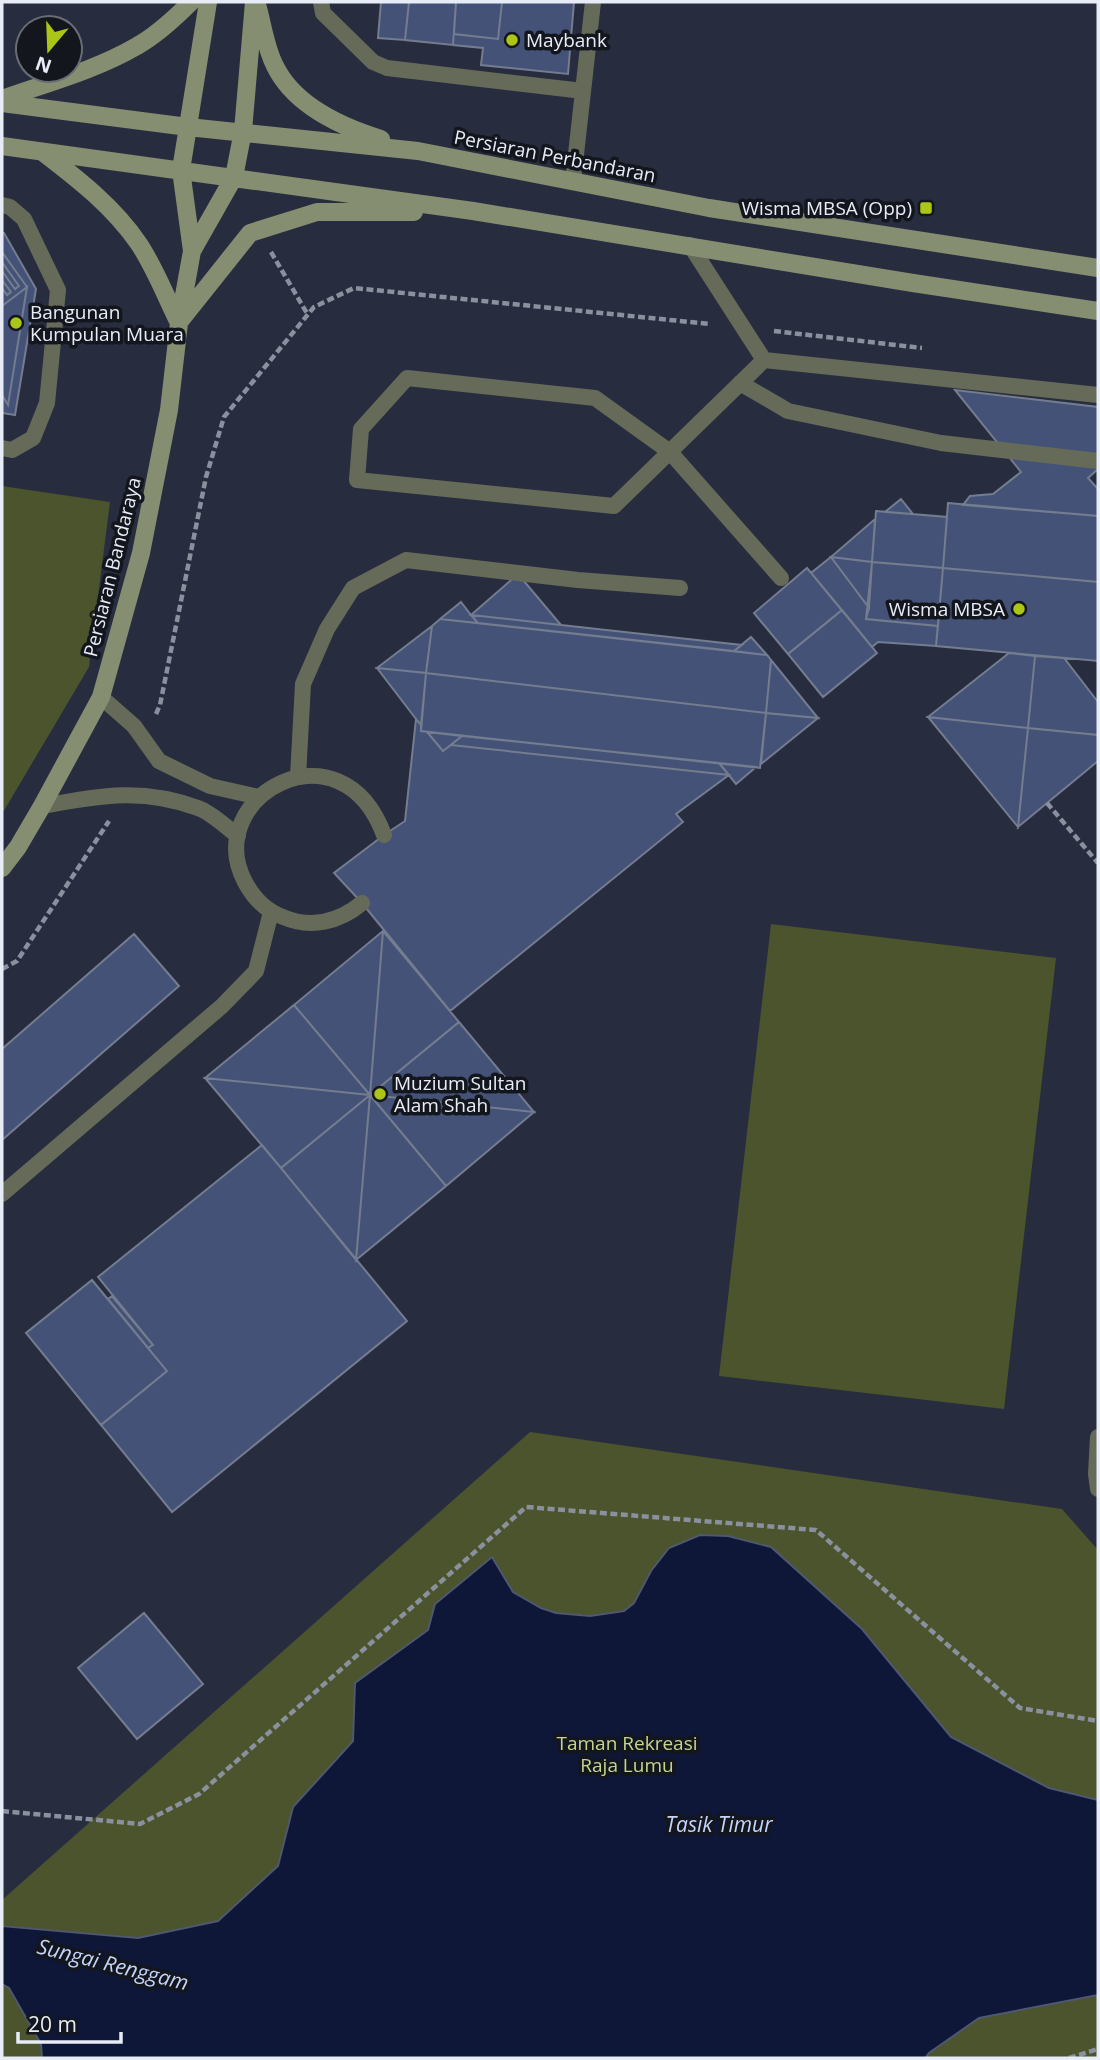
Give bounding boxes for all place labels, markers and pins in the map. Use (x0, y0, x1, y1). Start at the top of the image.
place label: Maybank (526, 27, 607, 53)
marker: Maybank (504, 32, 520, 48)
place label: Wisma MBSA (Opp) (742, 195, 912, 221)
marker: Wisma MBSA (Opp) (918, 200, 934, 216)
place label: Bangunan Kumpulan Muara (30, 299, 184, 347)
marker: Bangunan Kumpulan Muara (8, 315, 24, 331)
place label: Wisma MBSA (889, 596, 1005, 622)
marker: Wisma MBSA (1011, 601, 1027, 617)
place label: Muzium Sultan Alam Shah (394, 1070, 526, 1118)
marker: Muzium Sultan Alam Shah (372, 1086, 388, 1102)

